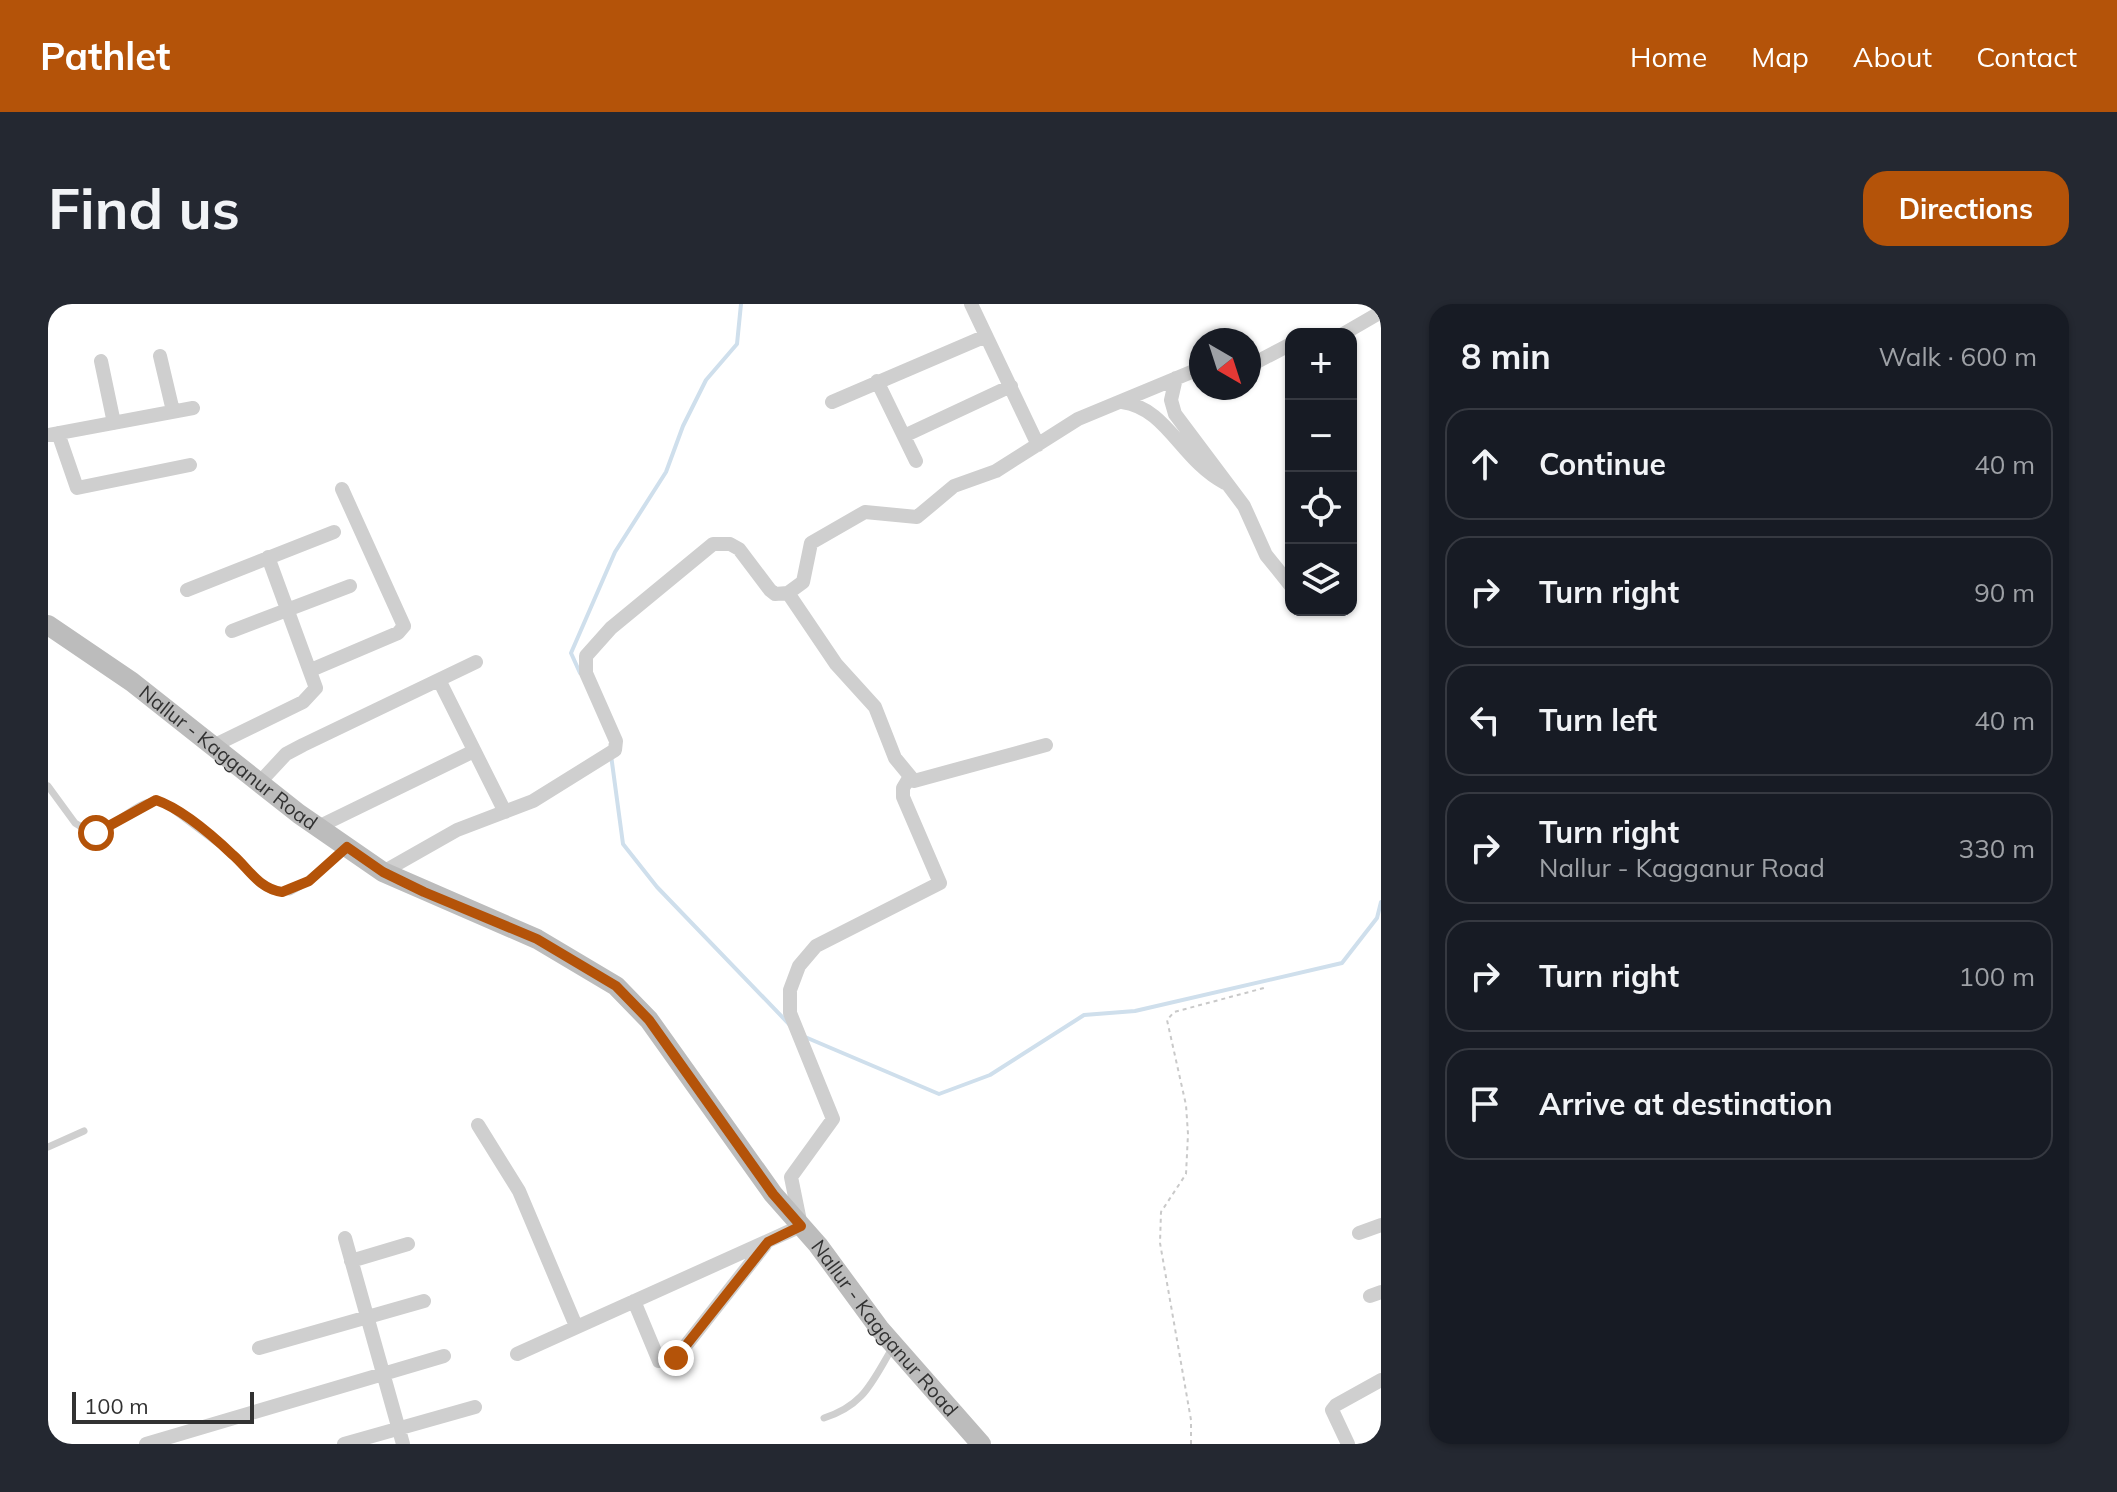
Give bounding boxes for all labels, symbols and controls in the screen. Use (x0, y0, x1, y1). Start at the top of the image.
text: Pathlet (40, 32, 170, 80)
text: Home (1630, 39, 1707, 74)
text: Map (1751, 39, 1809, 74)
text: About (1853, 39, 1932, 74)
text: Contact (1976, 39, 2077, 74)
button: Directions (1863, 171, 2069, 246)
text: Find us (48, 173, 240, 243)
north arrow (1189, 328, 1261, 400)
map controls (1285, 328, 1357, 616)
button: + (1285, 328, 1357, 400)
text: 8 min (1461, 335, 1551, 378)
text: Walk · 600 m (1878, 340, 2037, 373)
button: − (1285, 400, 1357, 472)
icon: ahead (1463, 442, 1507, 486)
text: Continue (1539, 445, 1666, 483)
text: 40 m (1974, 448, 2035, 481)
button: locate (1285, 472, 1357, 544)
button: layers (1285, 544, 1357, 616)
icon: right (1463, 570, 1507, 614)
text: Turn right (1539, 573, 1679, 611)
text: 90 m (1974, 576, 2035, 609)
street label: Nallur - Kagganur Road (134, 680, 323, 835)
icon: left (1463, 698, 1507, 742)
text: Turn left (1539, 701, 1657, 739)
text: 40 m (1974, 704, 2035, 737)
text: Turn right (1539, 813, 1679, 851)
route start (78, 815, 114, 851)
icon: right (1463, 826, 1507, 870)
text: 330 m (1959, 832, 2035, 865)
text: Nallur - Kagganur Road (1539, 851, 1825, 884)
icon: right (1463, 954, 1507, 998)
text: Turn right (1539, 957, 1679, 995)
text: 100 m (1959, 960, 2035, 993)
icon: arrive (1463, 1082, 1507, 1126)
text: Arrive at destination (1539, 1085, 1833, 1123)
street label: Nallur - Kagganur Road (806, 1235, 964, 1421)
route end (658, 1340, 694, 1376)
scale bar (72, 1388, 254, 1424)
text: 100 m (84, 1392, 149, 1420)

